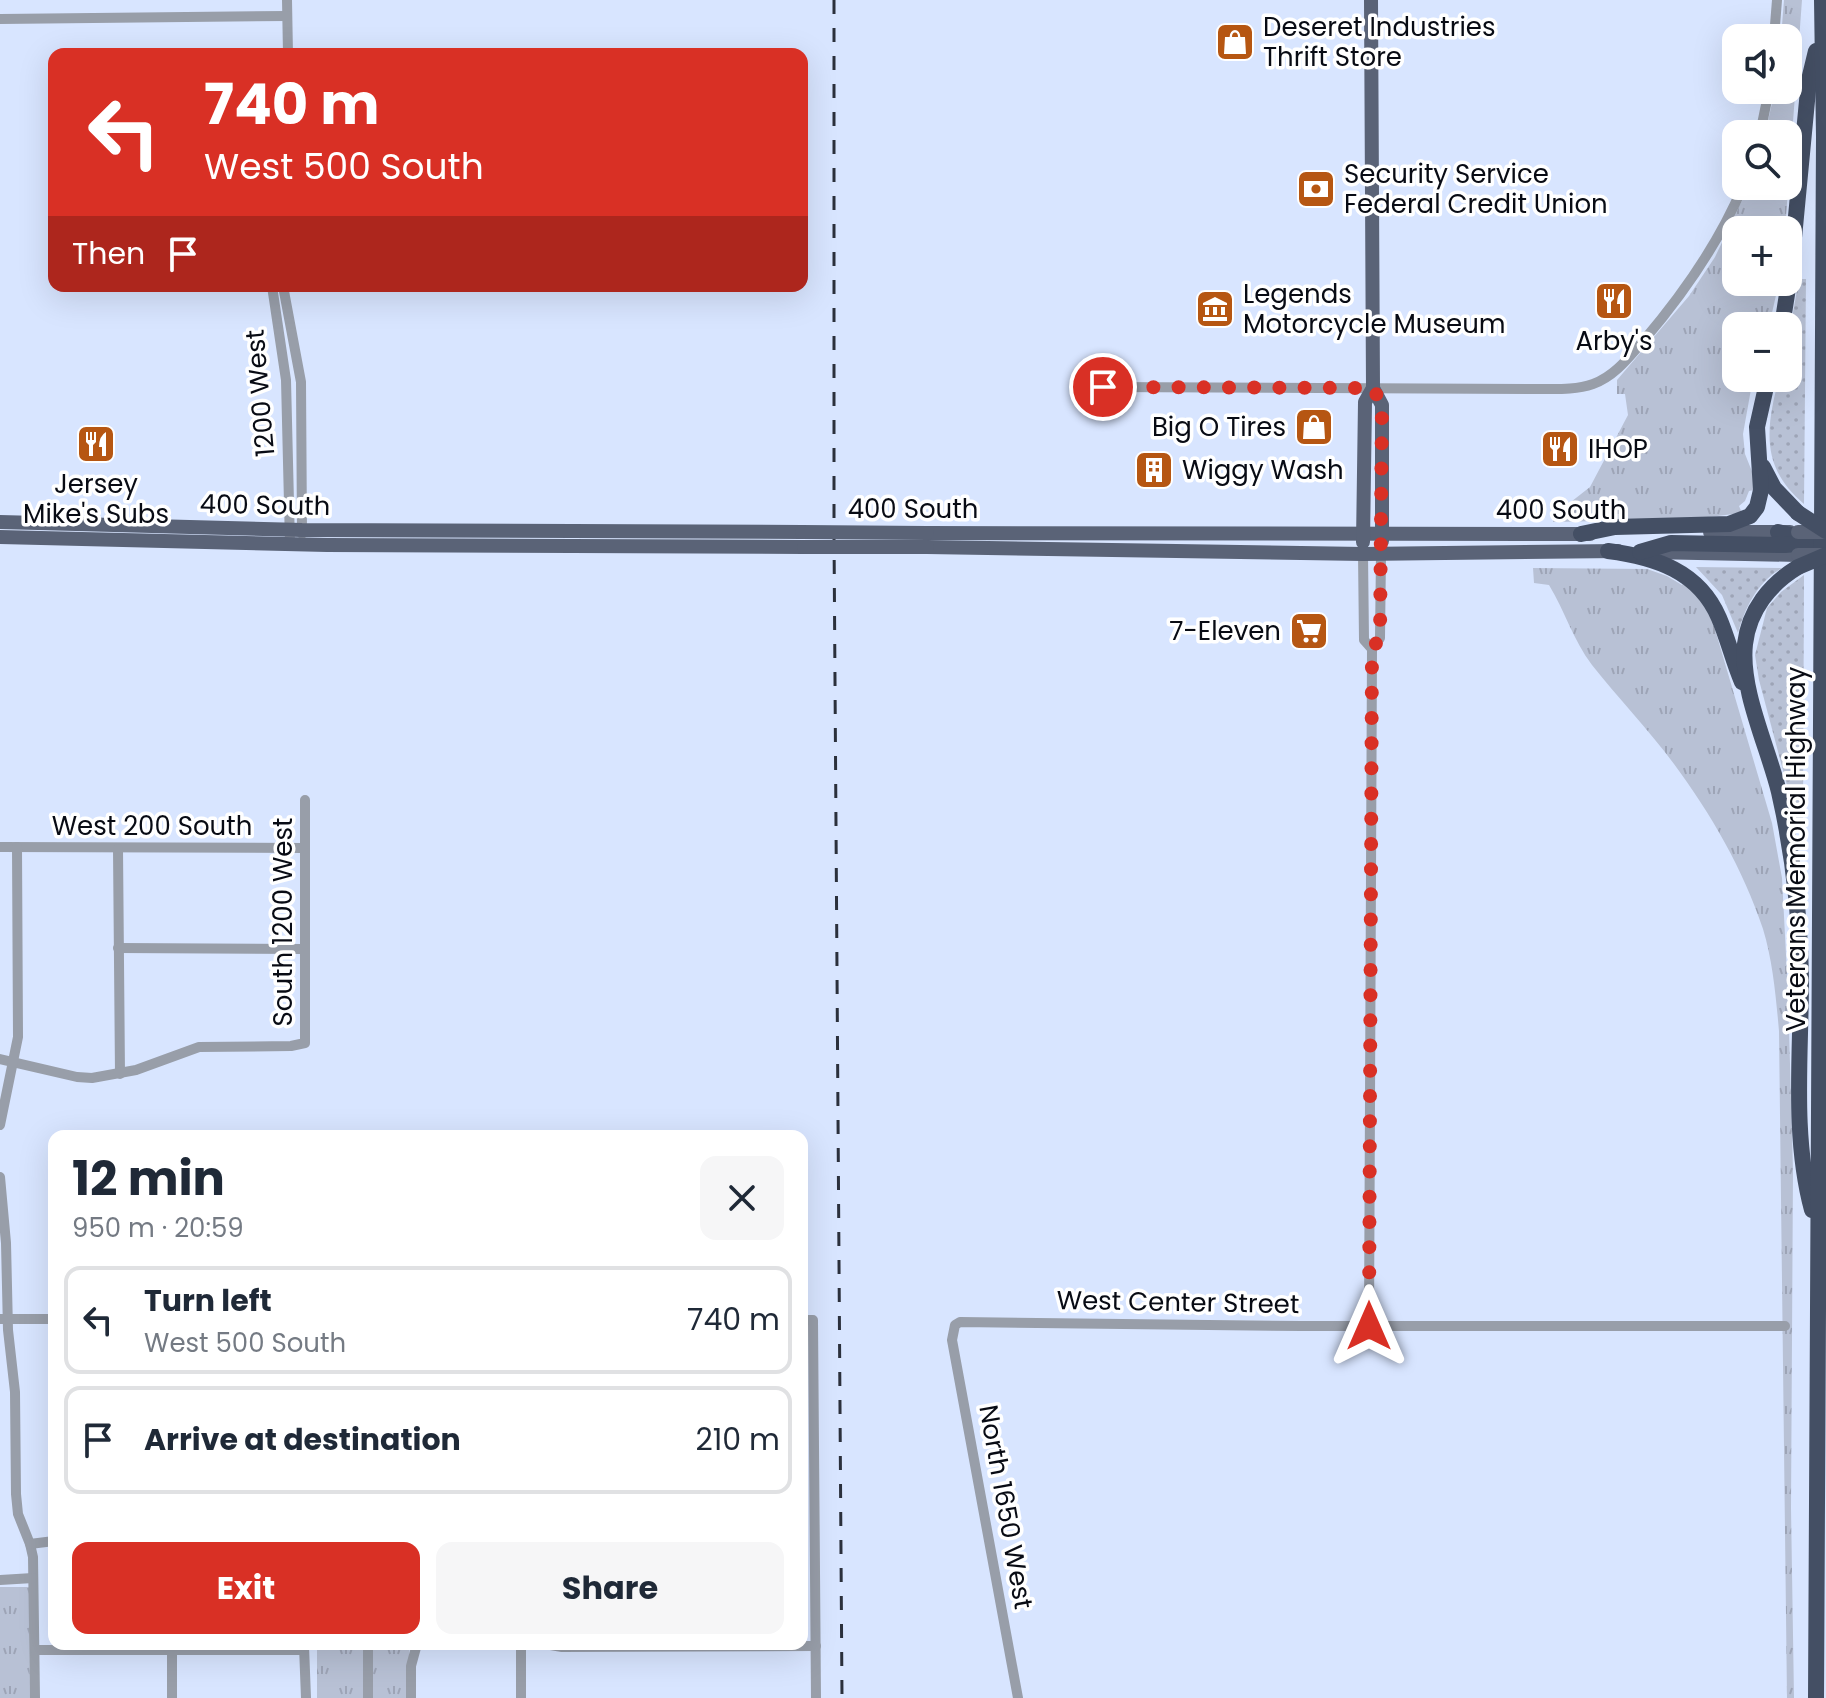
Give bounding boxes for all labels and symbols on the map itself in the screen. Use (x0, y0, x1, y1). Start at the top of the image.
place label: Deseret Industries Thrift Store (1263, 9, 1496, 75)
shop icon: Deseret Industries Thrift Store (1214, 21, 1256, 63)
place label: Security Service Federal Credit Union (1344, 156, 1608, 222)
bank icon: Security Service Federal Credit Union (1295, 168, 1337, 210)
place label: Legends Motorcycle Museum (1243, 276, 1506, 342)
restaurant icon: Arby's (1593, 280, 1635, 322)
museum icon: Legends Motorcycle Museum (1194, 288, 1236, 330)
place label: Arby's (1575, 323, 1653, 359)
street label: 1200 West (237, 328, 283, 458)
pin (1069, 353, 1137, 421)
shop icon: Big O Tires (1293, 406, 1335, 448)
place label: Big O Tires (1152, 409, 1286, 445)
restaurant icon: Jersey Mike's Subs (75, 423, 117, 465)
restaurant icon: IHOP (1539, 428, 1581, 470)
place label: IHOP (1588, 431, 1648, 467)
building icon: Wiggy Wash (1133, 449, 1175, 491)
place label: Wiggy Wash (1182, 452, 1344, 488)
place label: Jersey Mike's Subs (23, 466, 169, 532)
street label: 400 South (199, 486, 331, 524)
street label: 400 South (848, 491, 978, 527)
street label: 400 South (1496, 492, 1626, 528)
supermarket icon: 7-Eleven (1288, 610, 1330, 652)
place label: 7-Eleven (1169, 613, 1281, 649)
street label: Veterans Memorial Highway (1778, 666, 1814, 1031)
street label: West 200 South (52, 808, 252, 844)
street label: South 1200 West (265, 818, 301, 1027)
street label: West Center Street (1056, 1282, 1300, 1322)
position arrow (1327, 1284, 1411, 1368)
street label: North 1650 West (970, 1402, 1042, 1612)

